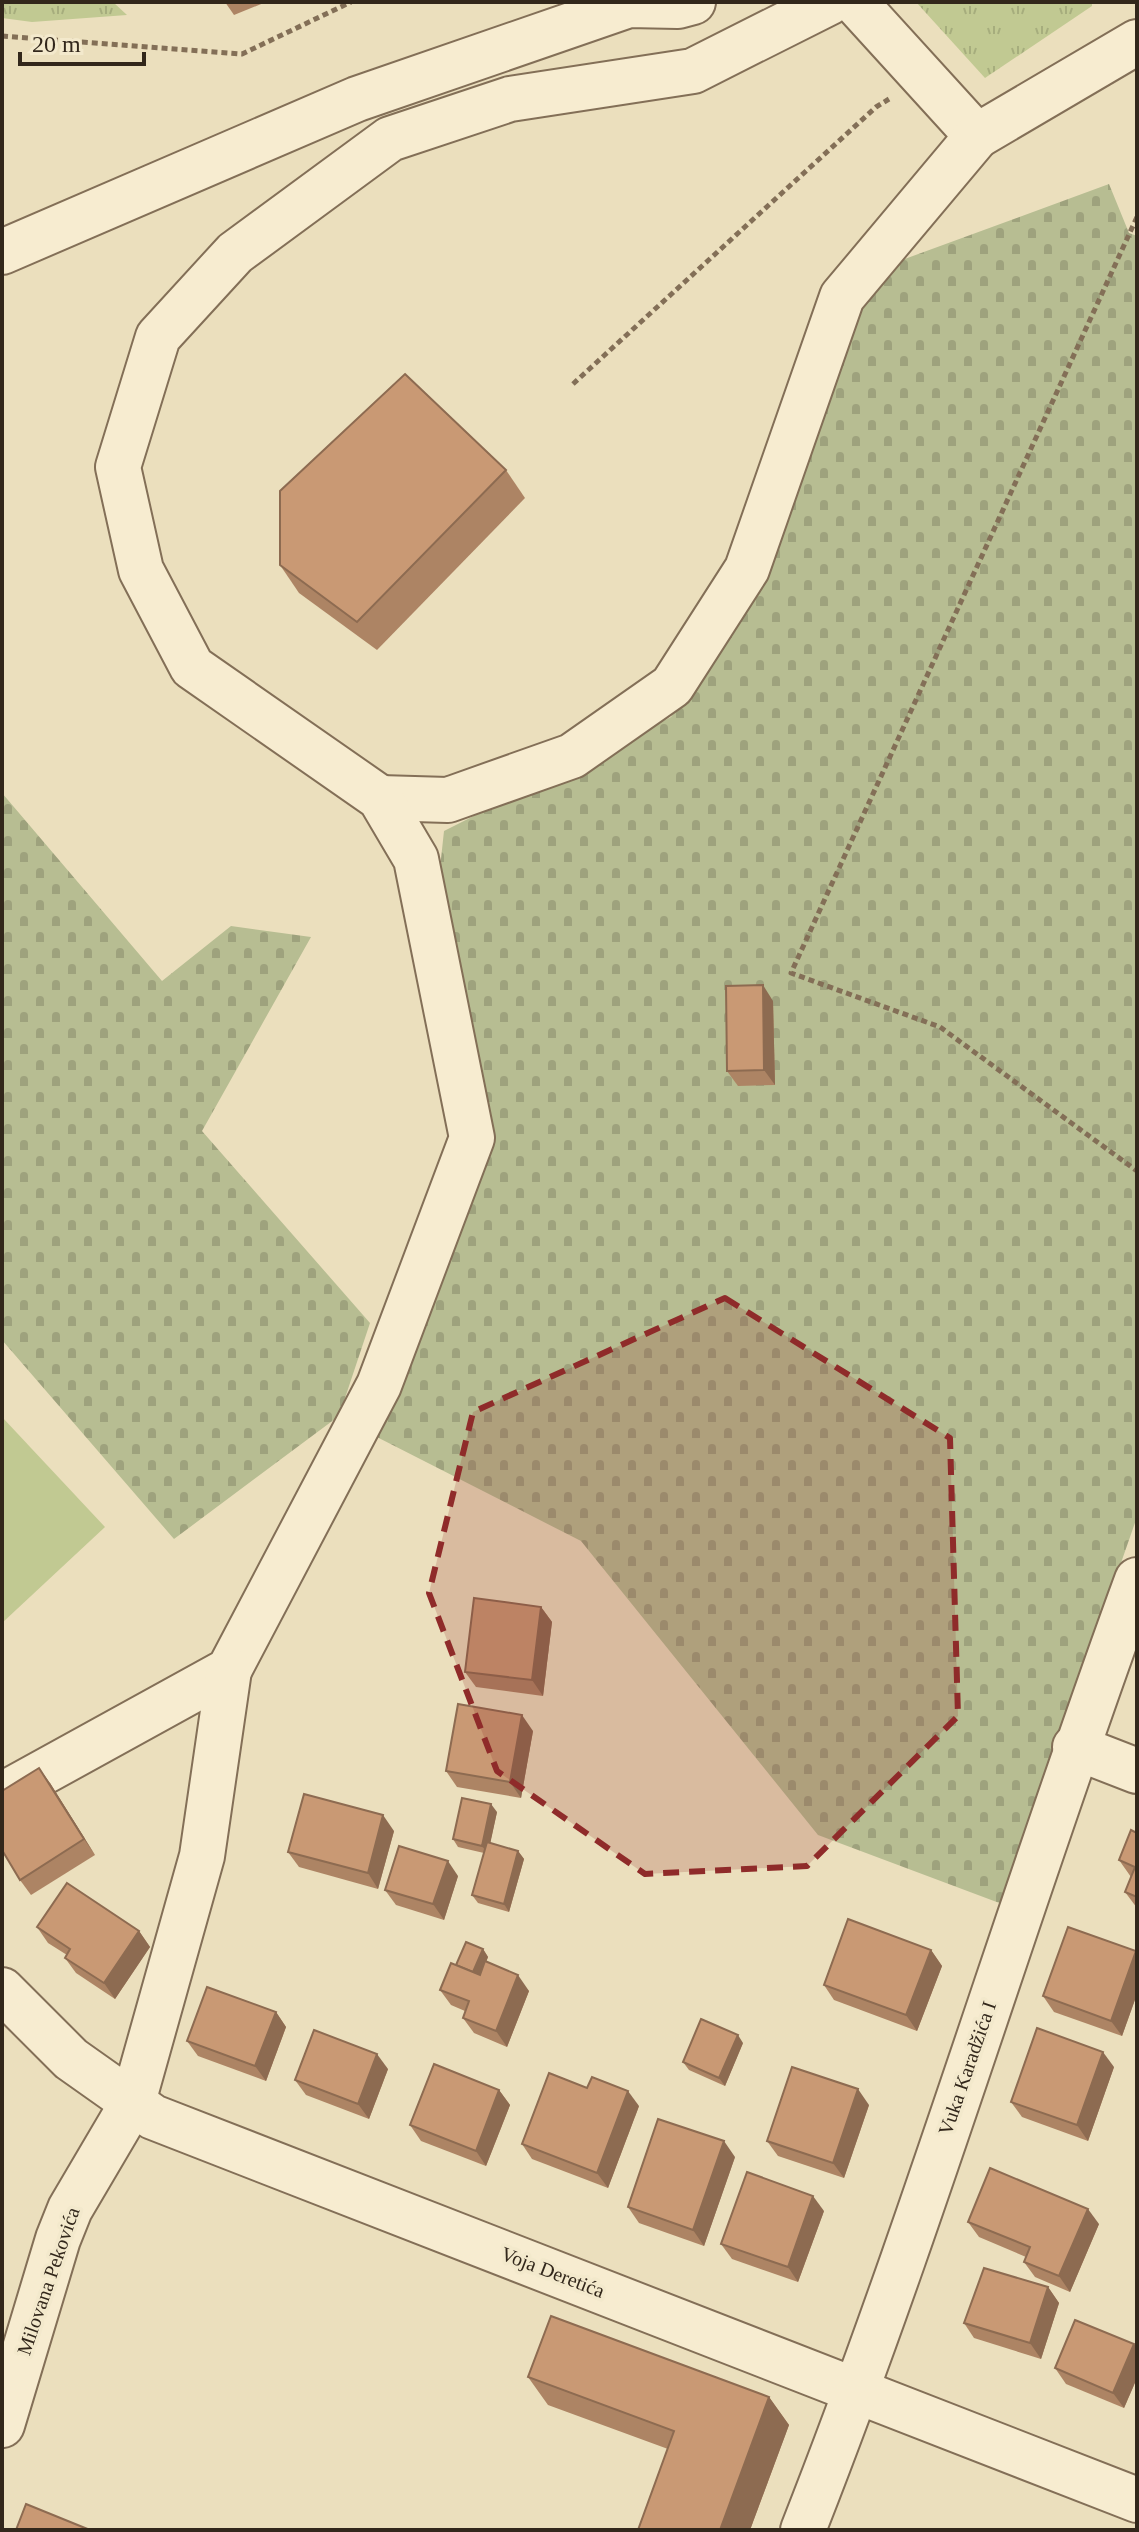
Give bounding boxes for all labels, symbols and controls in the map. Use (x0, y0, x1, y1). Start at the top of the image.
scale bar (20, 16, 144, 66)
text: 20 m (32, 31, 81, 57)
street label: Vuka Karadžića I (934, 1998, 1000, 2138)
street label: Milovana Pekovića (12, 2204, 84, 2358)
street label: Voja Deretića (498, 2242, 608, 2303)

